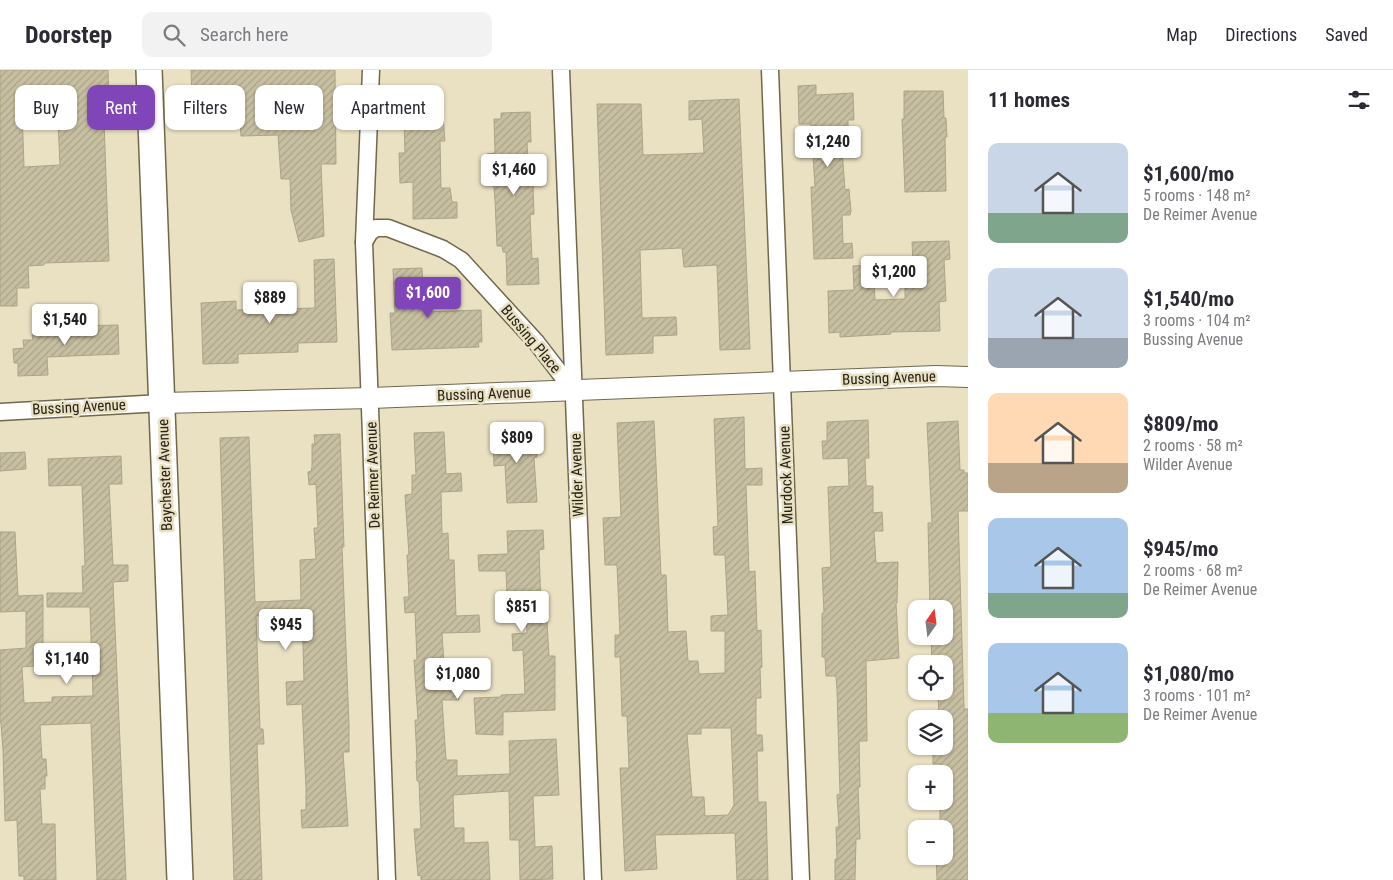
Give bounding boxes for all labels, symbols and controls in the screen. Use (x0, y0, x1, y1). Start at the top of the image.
search box (142, 12, 492, 57)
text: Doorstep (25, 21, 112, 49)
icon: search (160, 21, 188, 49)
text: Search here (200, 23, 288, 46)
text: Map (1166, 24, 1197, 45)
text: Directions (1225, 24, 1297, 45)
text: Saved (1325, 24, 1368, 45)
chip: Buy (15, 85, 77, 130)
chip: Rent (87, 85, 155, 130)
chip: Filters (165, 85, 245, 130)
chip: New (255, 85, 323, 130)
chip: Apartment (333, 85, 444, 130)
icon: filters (1345, 86, 1373, 114)
text: 11 homes (988, 88, 1070, 112)
pin: $1,240 (787, 126, 869, 168)
text: $1,240 (806, 132, 850, 151)
pin: $1,460 (473, 154, 555, 196)
text: $1,460 (492, 160, 536, 179)
text: $1,600/mo (1143, 162, 1234, 186)
icon: home (1028, 163, 1088, 223)
text: 5 rooms · 148 m² (1143, 186, 1251, 205)
text: De Reimer Avenue (1143, 205, 1257, 224)
pin: $1,200 (853, 256, 935, 298)
text: $1,200 (872, 262, 916, 281)
pin: $1,600 (387, 276, 469, 319)
pin: $889 (240, 282, 300, 324)
text: $1,600 (406, 283, 450, 302)
text: $1,540/mo (1143, 287, 1234, 311)
text: $889 (254, 288, 286, 307)
icon: home (1028, 288, 1088, 348)
street label: Bussing Place (497, 301, 565, 377)
pin: $1,540 (24, 304, 106, 346)
text: $1,540 (43, 310, 87, 329)
text: 3 rooms · 104 m² (1143, 311, 1251, 330)
text: Bussing Avenue (1143, 330, 1243, 349)
street label: Bussing Avenue (842, 367, 936, 389)
street label: Bussing Avenue (437, 383, 531, 405)
street label: Bussing Avenue (32, 396, 126, 418)
text: $809/mo (1143, 412, 1218, 436)
icon: home (1028, 413, 1088, 473)
street label: Baychester Avenue (154, 419, 176, 531)
street label: De Reimer Avenue (362, 421, 384, 529)
pin: $809 (487, 422, 547, 464)
street label: Murdock Avenue (775, 426, 797, 524)
text: $809 (501, 428, 533, 447)
street label: Wilder Avenue (567, 433, 587, 517)
text: 2 rooms · 58 m² (1143, 436, 1243, 455)
text: Wilder Avenue (1143, 455, 1233, 474)
text: $945/mo (1143, 537, 1218, 561)
icon: home (1028, 538, 1088, 598)
text: 2 rooms · 68 m² (1143, 561, 1243, 580)
text: De Reimer Avenue (1143, 580, 1257, 599)
pin: $851 (492, 590, 552, 633)
text: $851 (506, 597, 538, 616)
north arrow (908, 600, 952, 645)
map controls (908, 600, 953, 865)
pin: $945 (256, 608, 316, 651)
text: $945 (270, 615, 302, 634)
pin: $1,140 (26, 642, 108, 685)
text: $1,140 (45, 649, 89, 668)
button: locate (908, 655, 953, 700)
pin: $1,080 (417, 658, 499, 700)
text: $1,080/mo (1143, 662, 1234, 686)
icon: home (1028, 663, 1088, 723)
text: $1,080 (436, 664, 480, 683)
text: 3 rooms · 101 m² (1143, 686, 1251, 705)
text: De Reimer Avenue (1143, 705, 1257, 724)
button: layers (908, 710, 953, 755)
button: + (908, 765, 953, 810)
button: − (908, 820, 953, 865)

